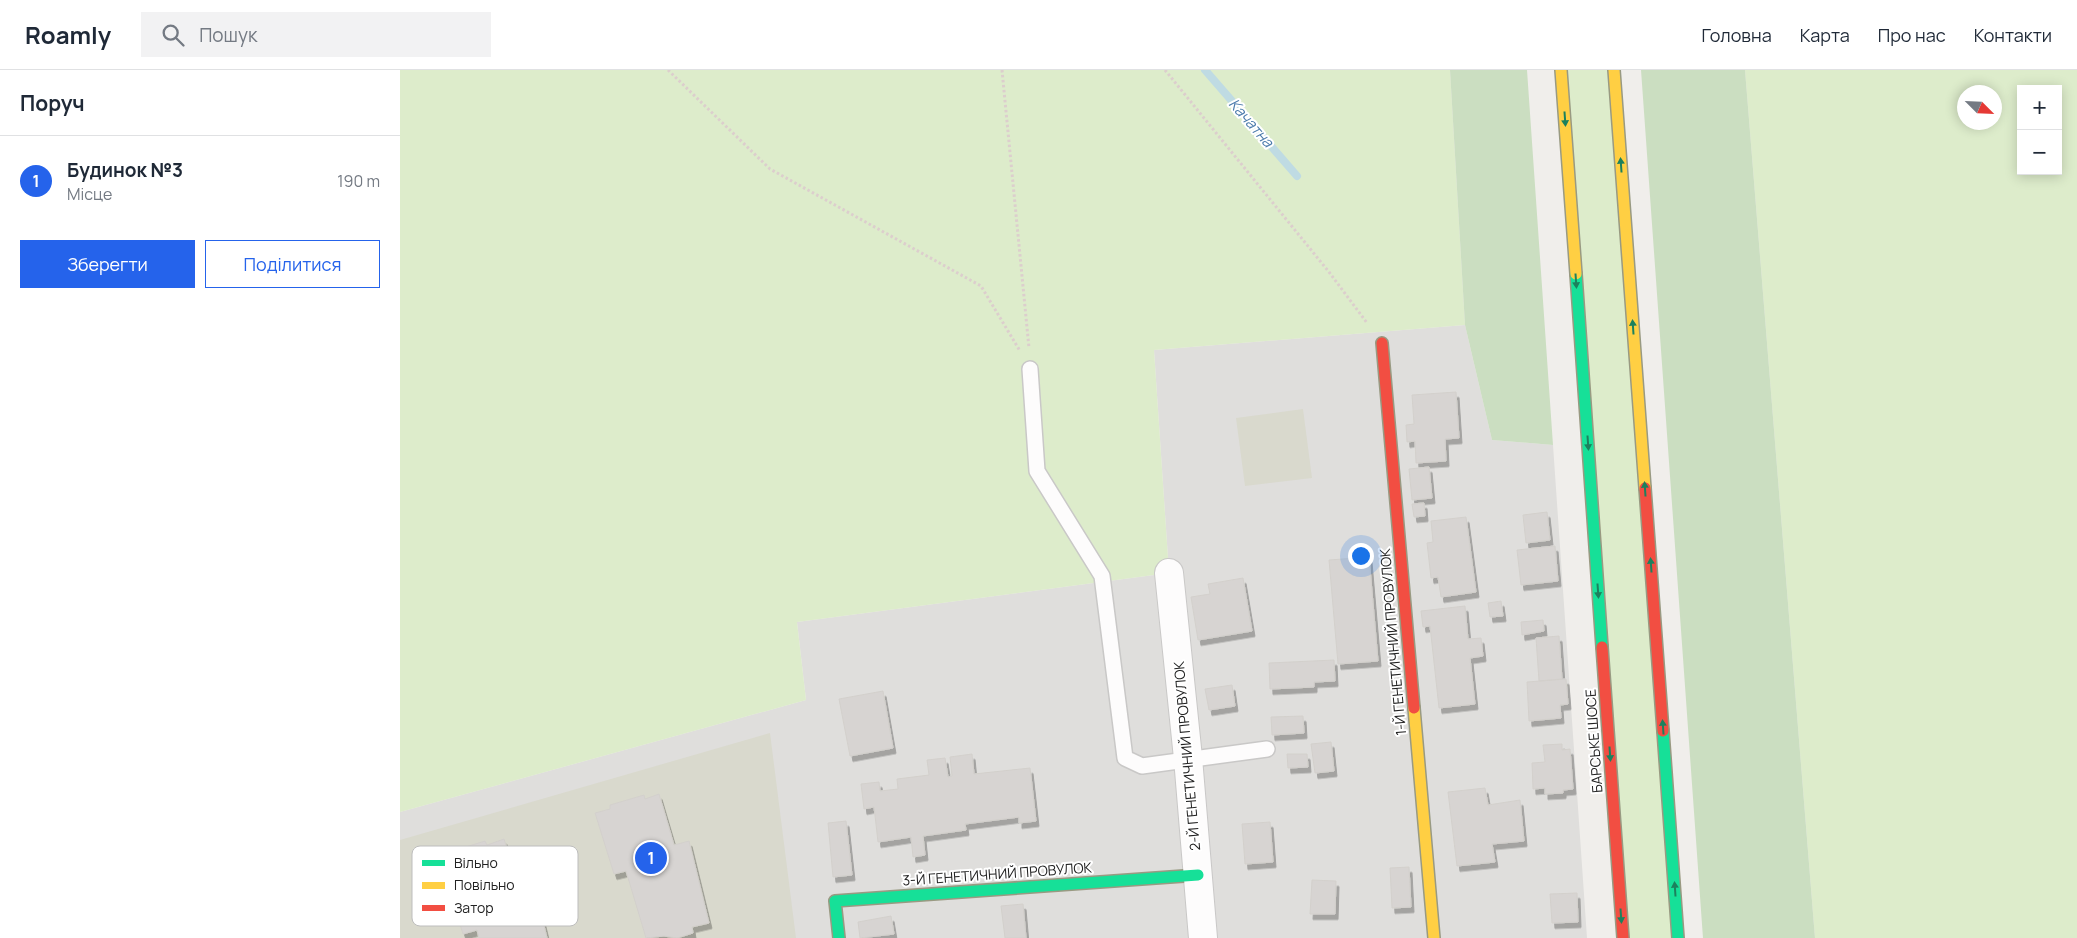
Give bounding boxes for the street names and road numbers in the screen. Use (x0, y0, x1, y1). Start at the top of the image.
street label: 1-Й ГЕНЕТИЧНИЙ ПРОВУЛОК (1375, 547, 1410, 736)
street label: 2-Й ГЕНЕТИЧНИЙ ПРОВУЛОК (1169, 660, 1204, 852)
street label: БАРСЬКЕ ШОСЕ (1580, 688, 1607, 794)
street label: 3-Й ГЕНЕТИЧНИЙ ПРОВУЛОК (902, 857, 1093, 890)

